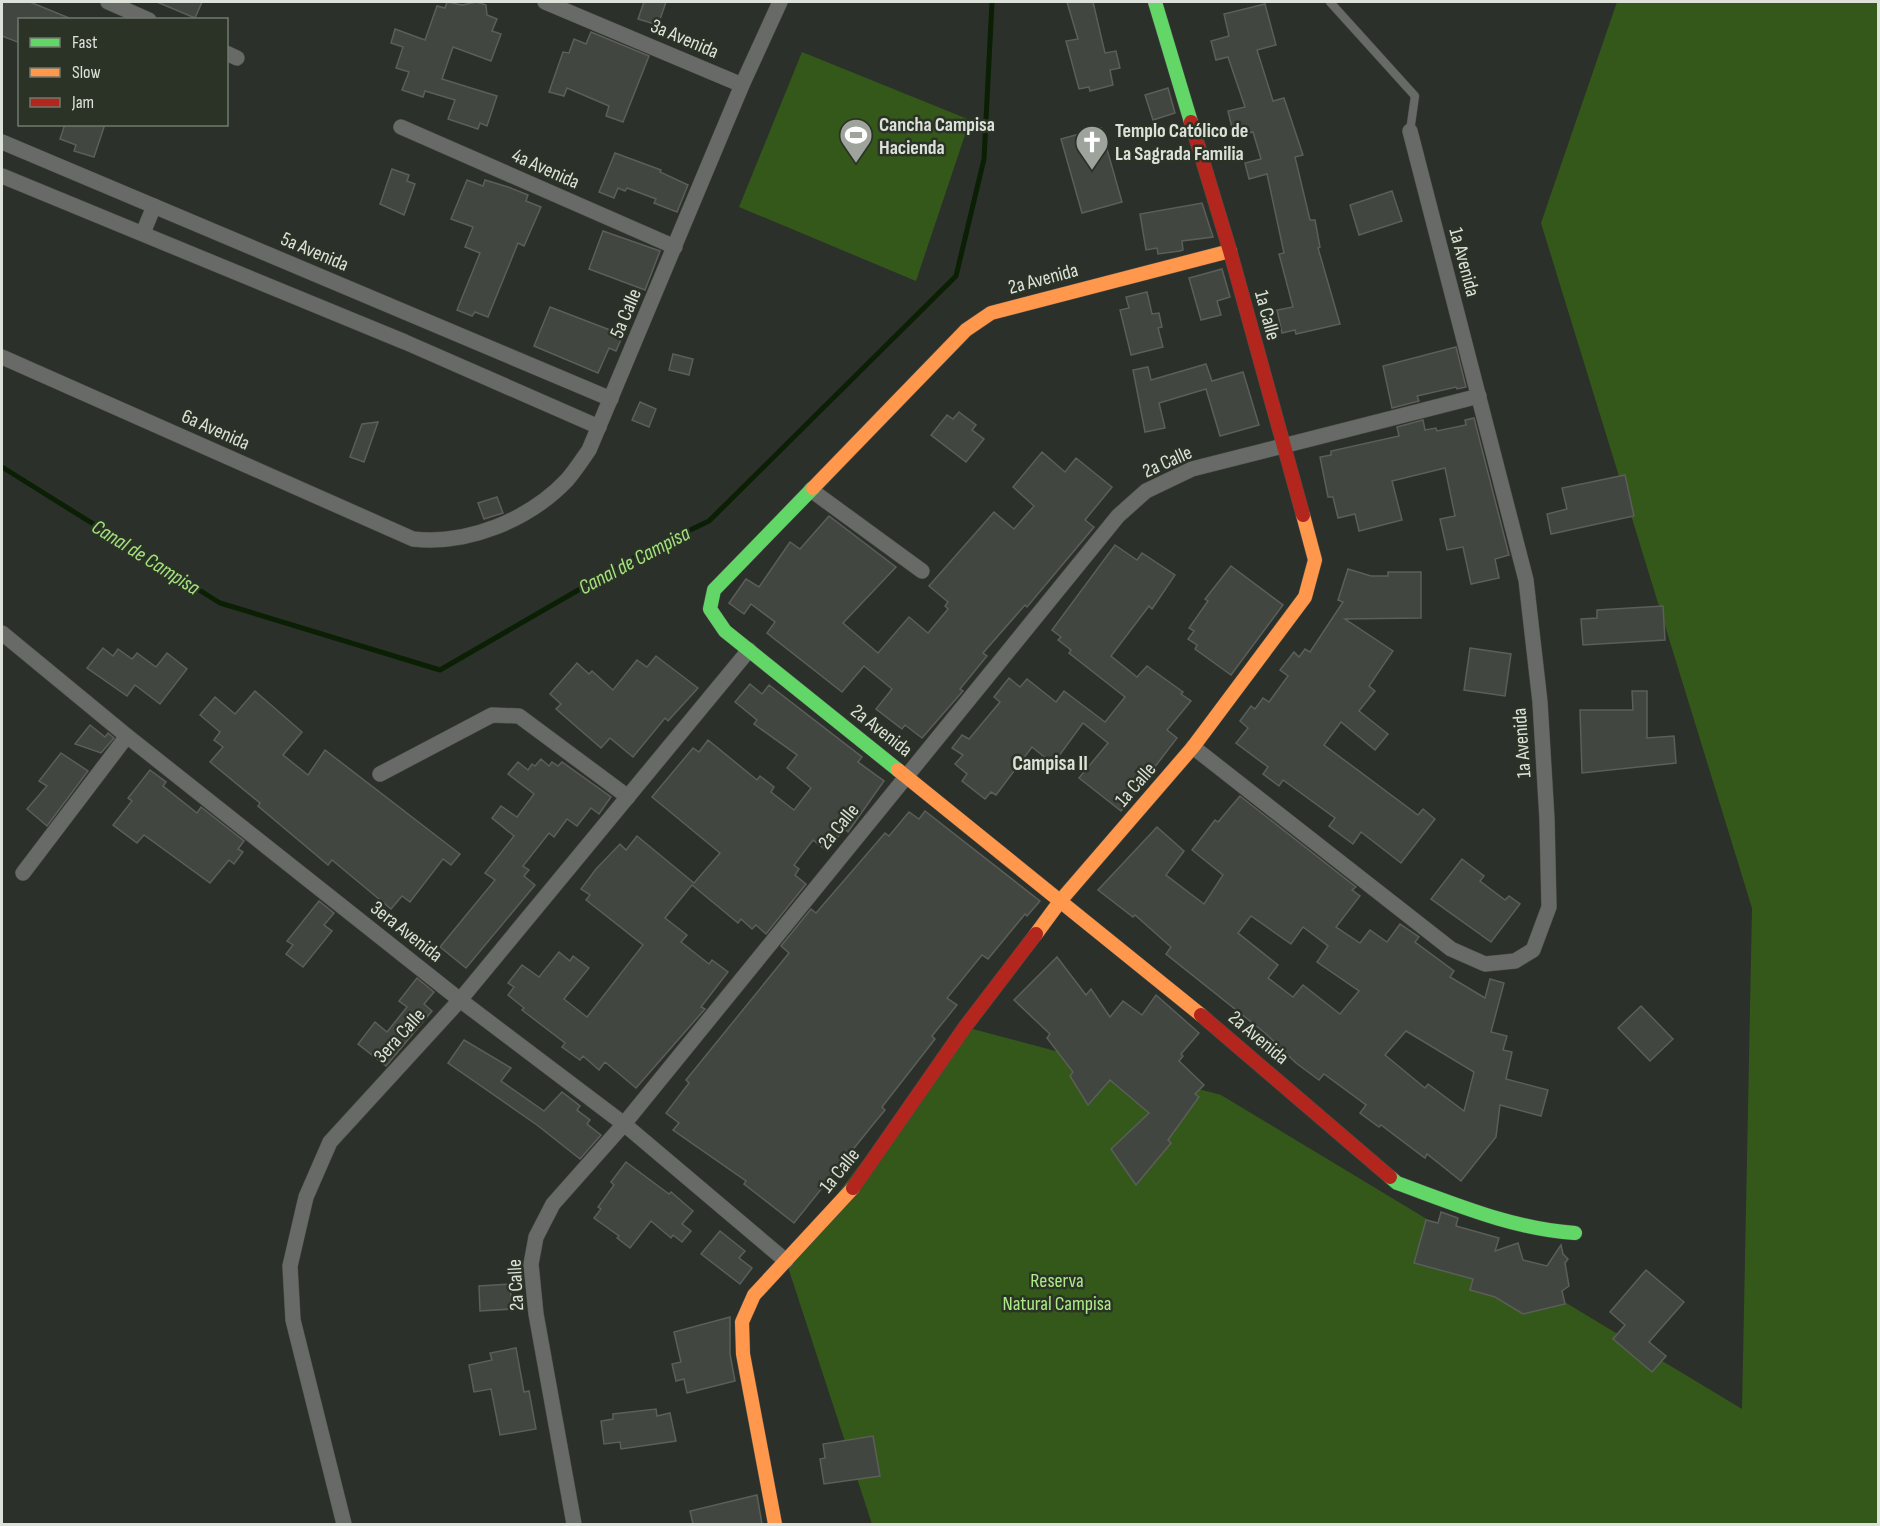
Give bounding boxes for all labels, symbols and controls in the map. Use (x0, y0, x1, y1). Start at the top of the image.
street label: 3a Avenida (647, 14, 722, 64)
legend (18, 18, 228, 126)
text: Fast (72, 32, 98, 53)
text: Slow (72, 62, 101, 83)
text: Jam (71, 92, 94, 113)
place label: Cancha Campisa Hacienda (879, 113, 995, 160)
sports icon: Cancha Campisa Hacienda (838, 117, 874, 164)
place label: Templo Católico de La Sagrada Familia (1115, 119, 1248, 166)
church icon: Templo Católico de La Sagrada Familia (1074, 124, 1110, 171)
street label: 4a Avenida (508, 143, 583, 194)
street label: 1a Avenida (1443, 225, 1485, 299)
street label: 5a Avenida (277, 227, 352, 277)
street label: 2a Avenida (1006, 258, 1081, 300)
street label: 5a Calle (605, 285, 647, 342)
street label: 1a Calle (1249, 288, 1285, 343)
street label: 6a Avenida (178, 404, 253, 455)
street label: 2a Calle (1139, 440, 1196, 483)
water label: Canal de Campisa (87, 514, 205, 601)
water label: Canal de Campisa (574, 520, 695, 600)
street label: 2a Avenida (846, 699, 917, 762)
street label: 1a Avenida (1508, 707, 1536, 779)
district label: Campisa II (1012, 751, 1088, 776)
street label: 1a Calle (1110, 758, 1161, 812)
street label: 2a Calle (813, 799, 864, 854)
street label: 3era Avenida (366, 896, 447, 967)
street label: 3era Calle (369, 1003, 430, 1068)
street label: 2a Avenida (1223, 1006, 1293, 1070)
street label: 1a Calle (815, 1143, 865, 1198)
street label: 2a Calle (503, 1259, 529, 1311)
park label: Reserva Natural Campisa (1002, 1269, 1112, 1316)

